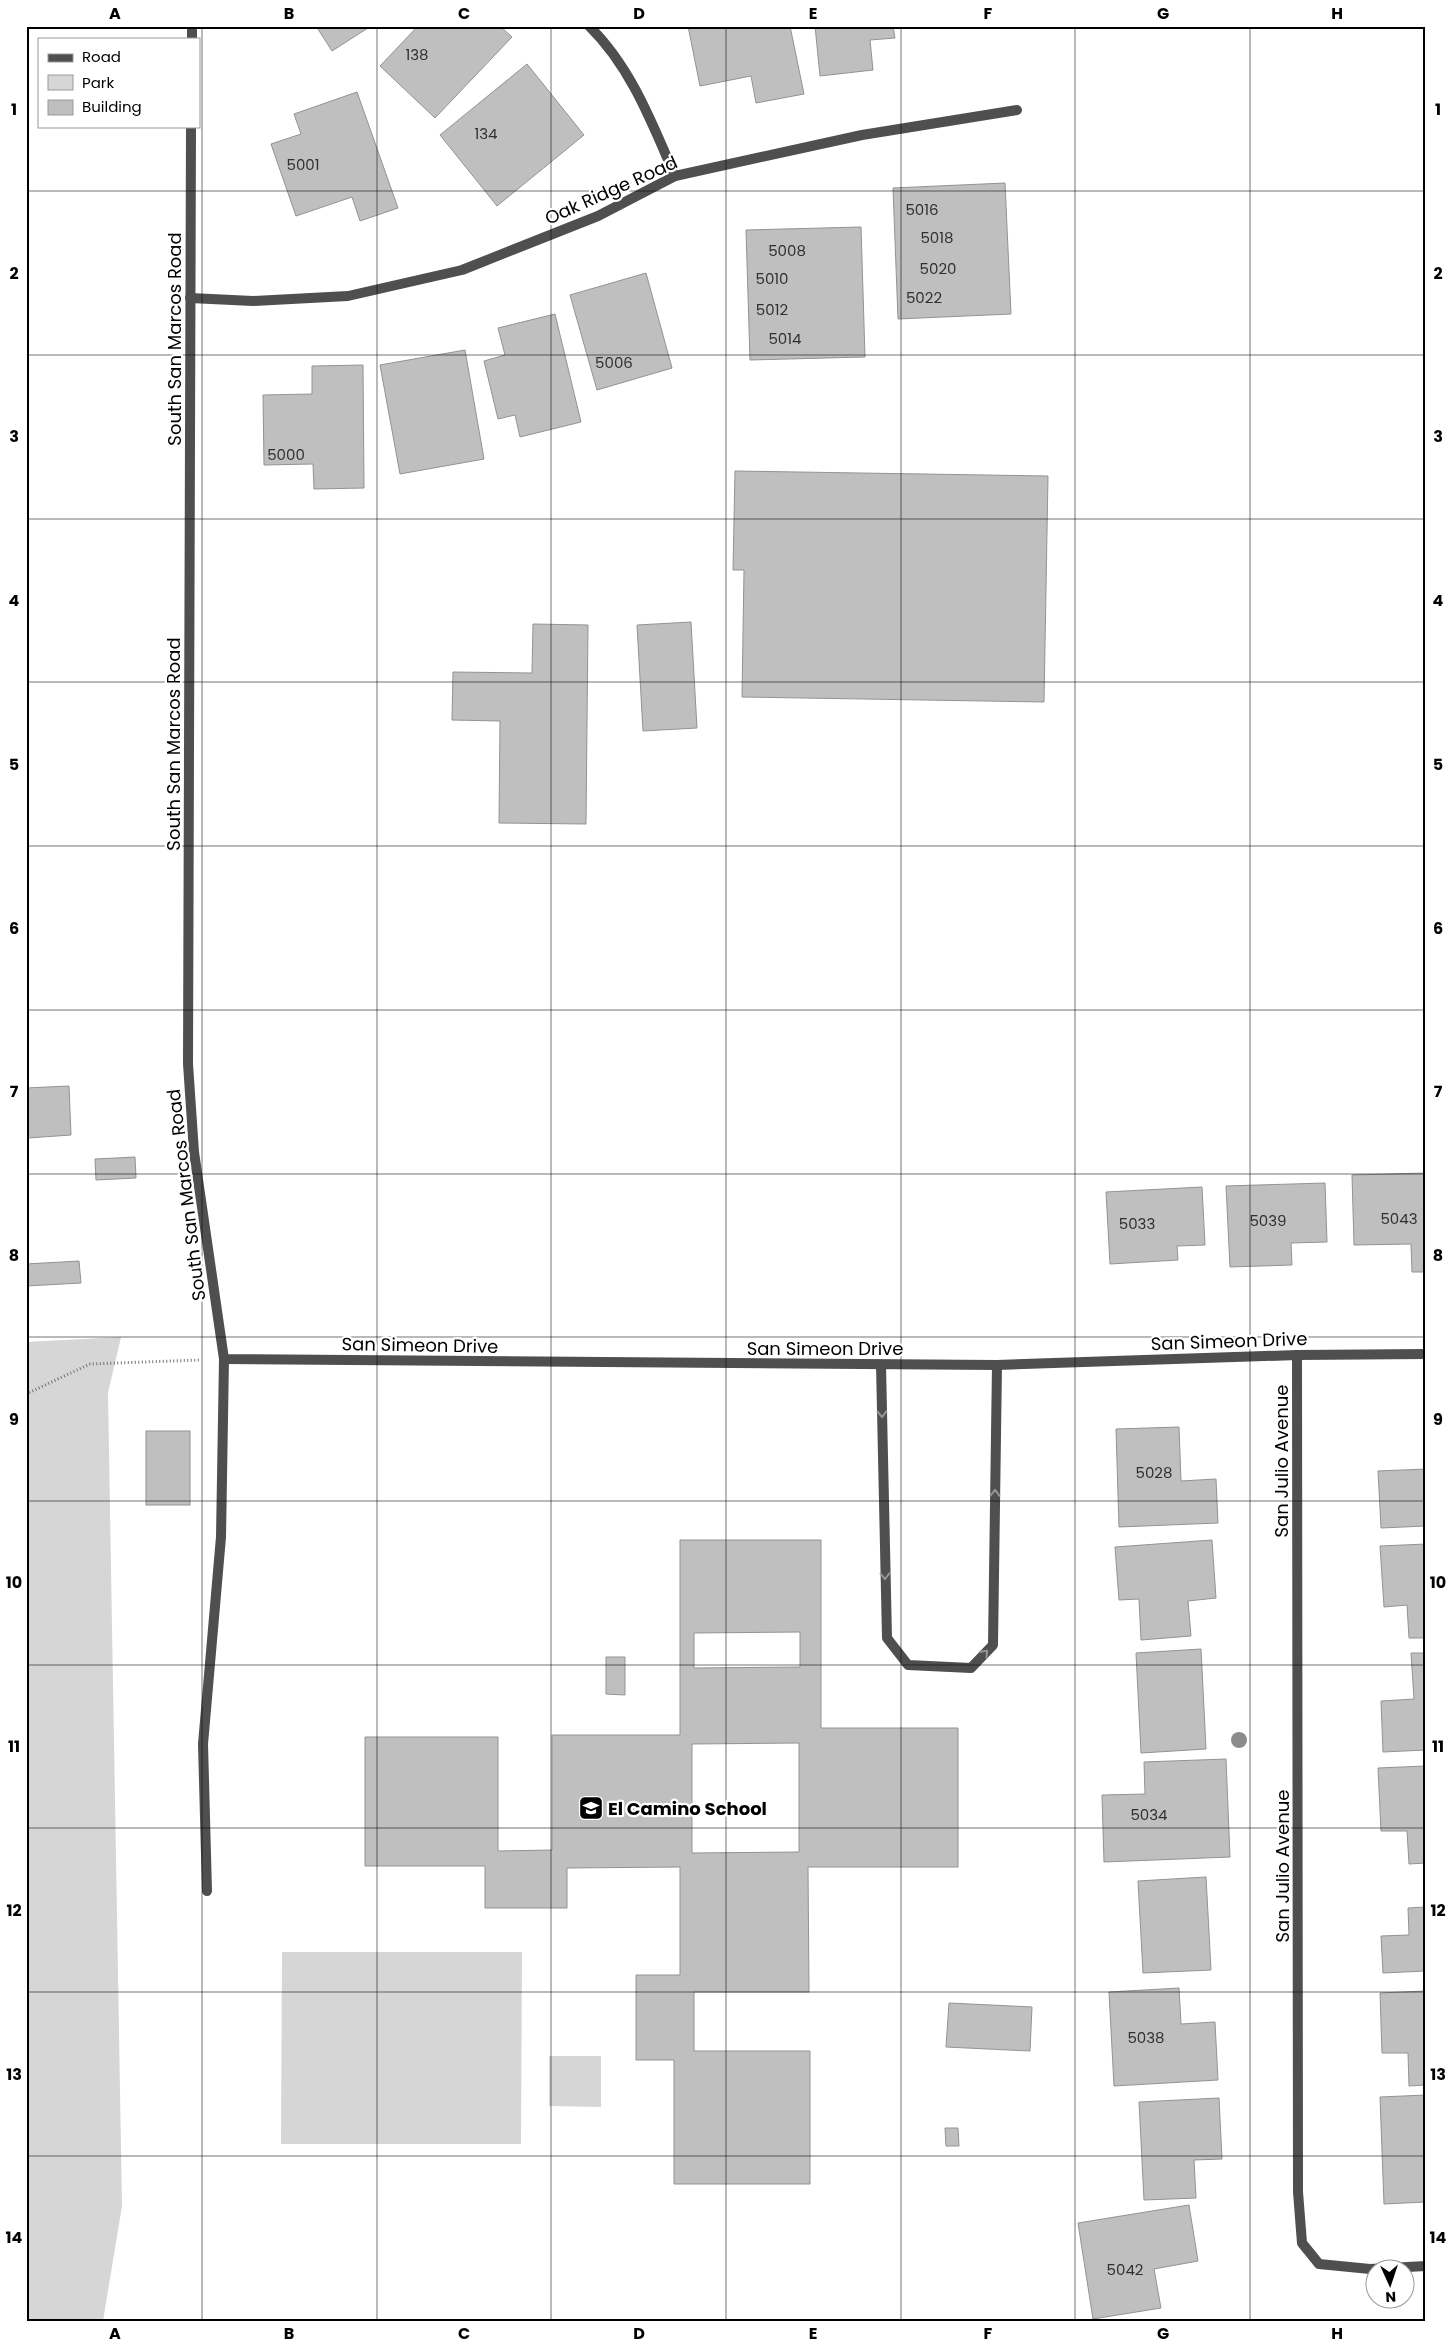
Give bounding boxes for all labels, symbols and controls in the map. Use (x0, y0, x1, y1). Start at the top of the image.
text: A (109, 2, 121, 25)
text: B (284, 2, 294, 25)
text: C (458, 2, 470, 25)
text: D (633, 2, 645, 25)
text: E (809, 2, 817, 25)
text: F (984, 2, 993, 25)
text: G (1157, 2, 1169, 25)
text: H (1331, 2, 1343, 25)
legend (38, 38, 200, 128)
house number: 138 (405, 44, 429, 65)
text: Road (82, 46, 121, 67)
text: Park (82, 72, 114, 93)
text: Building (82, 96, 142, 117)
text: 1 (11, 98, 17, 121)
text: 1 (1435, 98, 1441, 121)
house number: 134 (474, 123, 498, 144)
street label: Oak Ridge Road (541, 150, 681, 230)
house number: 5001 (286, 154, 320, 175)
house number: 5016 (905, 199, 939, 220)
house number: 5018 (920, 227, 954, 248)
street label: South San Marcos Road (162, 232, 187, 446)
house number: 5008 (768, 240, 806, 261)
house number: 5020 (920, 258, 956, 279)
text: 2 (9, 262, 19, 285)
text: 2 (1433, 262, 1443, 285)
house number: 5010 (755, 268, 789, 289)
house number: 5022 (906, 287, 942, 308)
house number: 5012 (756, 299, 788, 320)
house number: 5014 (768, 328, 802, 349)
house number: 5006 (595, 352, 633, 373)
text: 3 (9, 425, 19, 448)
text: 3 (1433, 425, 1443, 448)
house number: 5000 (267, 444, 305, 465)
text: 4 (9, 589, 20, 612)
text: 4 (1433, 589, 1444, 612)
street label: South San Marcos Road (161, 637, 186, 851)
text: 5 (9, 753, 19, 776)
text: 5 (1433, 753, 1443, 776)
text: 6 (9, 917, 19, 940)
text: 6 (1433, 917, 1443, 940)
text: 7 (10, 1080, 19, 1103)
text: 7 (1434, 1080, 1443, 1103)
street label: South San Marcos Road (161, 1088, 211, 1302)
house number: 5043 (1380, 1208, 1418, 1229)
house number: 5039 (1249, 1210, 1287, 1231)
house number: 5033 (1119, 1213, 1155, 1234)
text: 8 (9, 1244, 19, 1267)
text: 8 (1433, 1244, 1443, 1267)
street label: San Simeon Drive (1150, 1326, 1308, 1356)
street label: San Simeon Drive (341, 1331, 499, 1359)
street label: San Simeon Drive (747, 1336, 903, 1361)
street label: San Julio Avenue (1269, 1385, 1294, 1537)
text: 9 (9, 1408, 19, 1431)
text: 9 (1433, 1408, 1443, 1431)
one-way arrow (876, 1410, 887, 1418)
house number: 5028 (1136, 1462, 1172, 1483)
one-way arrow (990, 1489, 1000, 1496)
text: 10 (6, 1571, 22, 1594)
text: 10 (1430, 1571, 1446, 1594)
one-way arrow (880, 1573, 890, 1581)
one-way arrow (979, 1649, 988, 1658)
text: 11 (8, 1735, 20, 1758)
text: 11 (1432, 1735, 1444, 1758)
street label: San Julio Avenue (1270, 1790, 1295, 1942)
school or university icon: El Camino School (578, 1795, 604, 1821)
place label: El Camino School (608, 1796, 767, 1821)
house number: 5034 (1130, 1804, 1168, 1825)
text: 12 (6, 1899, 22, 1922)
text: 12 (1430, 1899, 1446, 1922)
house number: 5038 (1127, 2027, 1165, 2048)
text: 13 (6, 2063, 22, 2086)
text: 13 (1430, 2063, 1446, 2086)
text: 14 (6, 2226, 23, 2249)
text: 14 (1430, 2226, 1447, 2249)
house number: 5042 (1107, 2259, 1143, 2280)
north arrow (1364, 2260, 1414, 2310)
text: N (1385, 2287, 1396, 2307)
text: A (109, 2322, 121, 2345)
text: B (284, 2322, 294, 2345)
text: C (458, 2322, 470, 2345)
text: D (633, 2322, 645, 2345)
text: E (809, 2322, 817, 2345)
text: F (984, 2322, 993, 2345)
text: G (1157, 2322, 1169, 2345)
text: H (1331, 2322, 1343, 2345)

